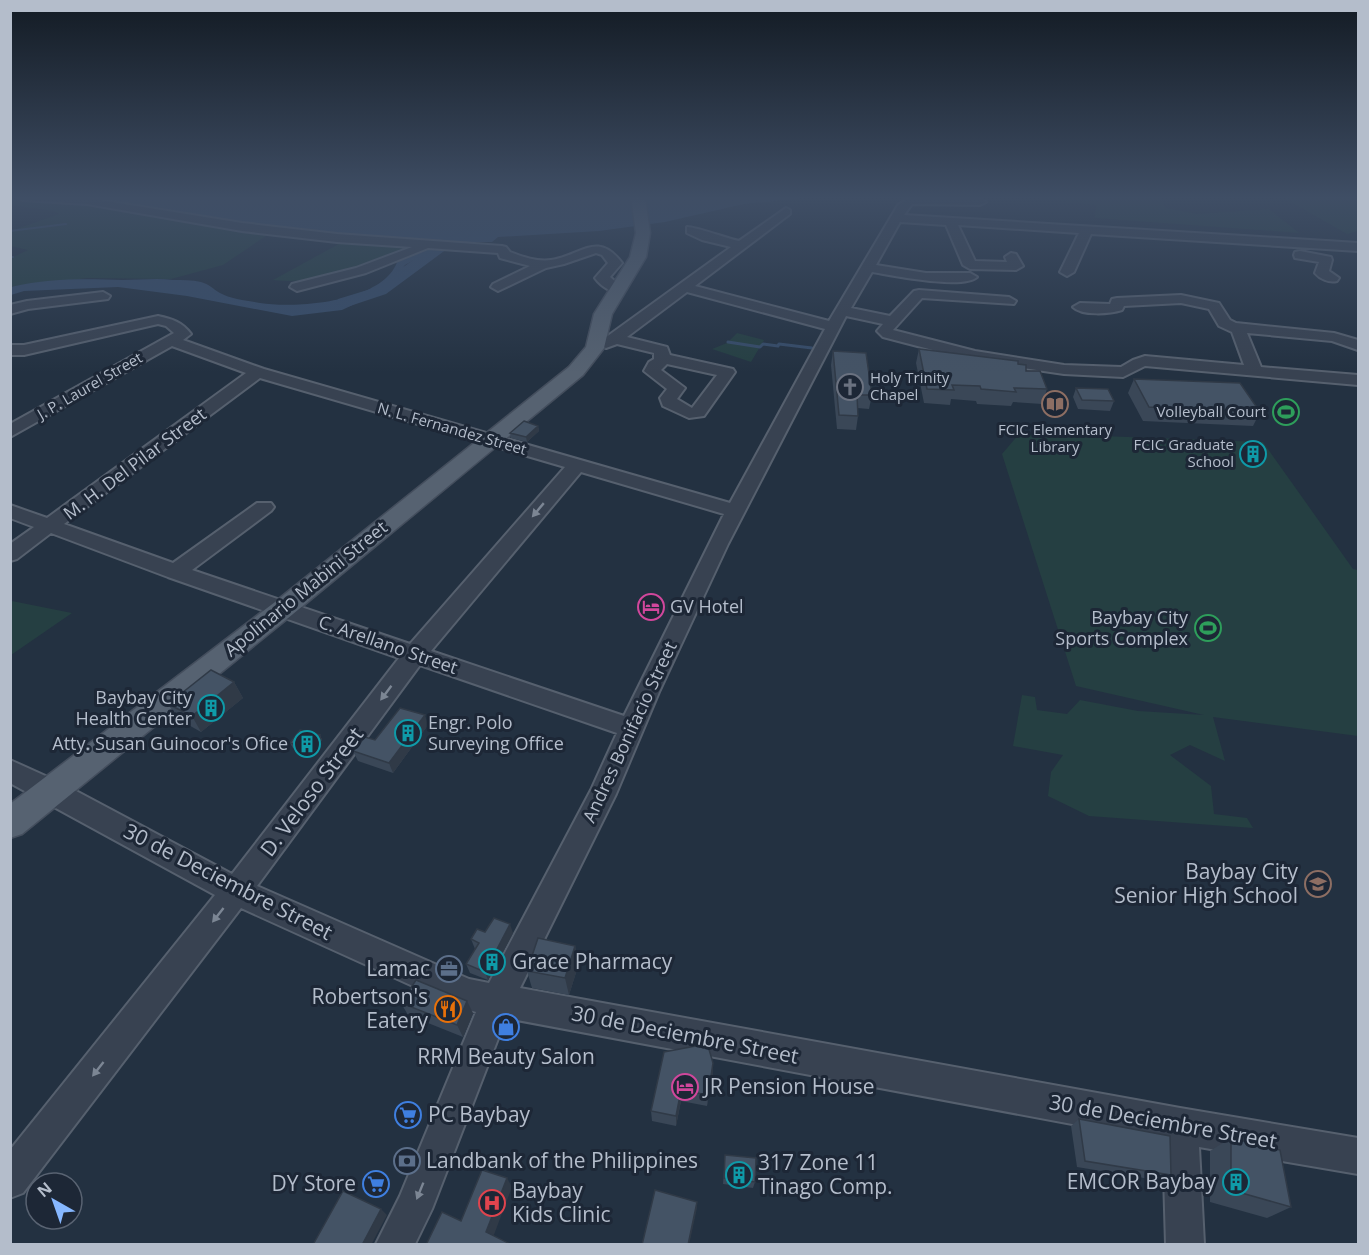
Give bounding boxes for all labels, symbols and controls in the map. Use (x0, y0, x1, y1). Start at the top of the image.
street label: J. P. Laurel Street (32, 347, 146, 424)
place label: Holy Trinity Chapel (870, 367, 950, 404)
church icon: Holy Trinity Chapel (835, 372, 865, 402)
library icon: FCIC Elementary Library (1040, 389, 1070, 419)
street label: N. L. Fernandez Street (375, 397, 529, 459)
sports icon: Volleyball Court (1271, 397, 1301, 427)
place label: Volleyball Court (1156, 401, 1266, 421)
street label: M. H. Del Pilar Street (58, 402, 211, 525)
place label: FCIC Elementary Library (998, 419, 1113, 456)
place label: FCIC Graduate School (1133, 434, 1234, 471)
building icon: FCIC Graduate School (1238, 439, 1268, 469)
one-way arrow (532, 502, 545, 517)
street label: Apolinario Mabini Street (219, 515, 392, 661)
hotel icon: GV Hotel (636, 592, 666, 622)
place label: GV Hotel (670, 594, 744, 618)
place label: Baybay City Sports Complex (1055, 605, 1189, 650)
street label: C. Arellano Street (316, 609, 461, 679)
sports icon: Baybay City Sports Complex (1193, 613, 1223, 643)
street label: Andres Bonifacio Street (577, 637, 682, 826)
place label: Baybay City Health Center (76, 685, 193, 730)
one-way arrow (381, 685, 393, 700)
building icon: Baybay City Health Center (196, 693, 226, 723)
place label: Engr. Polo Surveying Office (428, 710, 564, 755)
building icon: Engr. Polo Surveying Office (393, 718, 423, 748)
street label: D. Veloso Street (253, 721, 369, 862)
building icon: Atty. Susan Guinocor's Ofice (292, 729, 322, 759)
place label: Atty. Susan Guinocor's Ofice (52, 731, 288, 755)
street label: 30 de Deciembre Street (119, 816, 338, 946)
place label: Baybay City Senior High School (1114, 857, 1298, 909)
school or university icon: Baybay City Senior High School (1303, 869, 1333, 899)
one-way arrow (211, 907, 224, 923)
building icon: Grace Pharmacy (477, 947, 507, 977)
place label: Grace Pharmacy (512, 947, 673, 975)
place label: Lamac (366, 954, 430, 982)
office icon: Lamac (434, 954, 464, 984)
place label: Robertson's Eatery (312, 982, 428, 1034)
restaurant icon: Robertson's Eatery (433, 994, 463, 1024)
street label: 30 de Deciembre Street (569, 998, 801, 1070)
shop icon: RRM Beauty Salon (491, 1012, 521, 1042)
place label: RRM Beauty Salon (417, 1042, 595, 1070)
one-way arrow (92, 1061, 104, 1076)
hotel icon: JR Pension House (670, 1072, 700, 1102)
place label: JR Pension House (702, 1072, 874, 1100)
street label: 30 de Deciembre Street (1047, 1087, 1279, 1155)
supermarket icon: PC Baybay (393, 1100, 423, 1130)
place label: PC Baybay (428, 1100, 531, 1128)
bank icon: Landbank of the Philippines (392, 1146, 422, 1176)
place label: Landbank of the Philippines (426, 1146, 698, 1174)
place label: 317 Zone 11 Tinago Comp. (758, 1148, 893, 1200)
building icon: 317 Zone 11 Tinago Comp. (724, 1160, 754, 1190)
place label: EMCOR Baybay (1067, 1167, 1216, 1195)
building icon: EMCOR Baybay (1221, 1167, 1251, 1197)
place label: DY Store (272, 1169, 356, 1197)
supermarket icon: DY Store (361, 1169, 391, 1199)
north arrow (24, 1171, 84, 1231)
place label: Baybay Kids Clinic (512, 1176, 611, 1228)
text: N (32, 1177, 56, 1202)
one-way arrow (415, 1182, 425, 1200)
hospital icon: Baybay Kids Clinic (477, 1188, 507, 1218)

